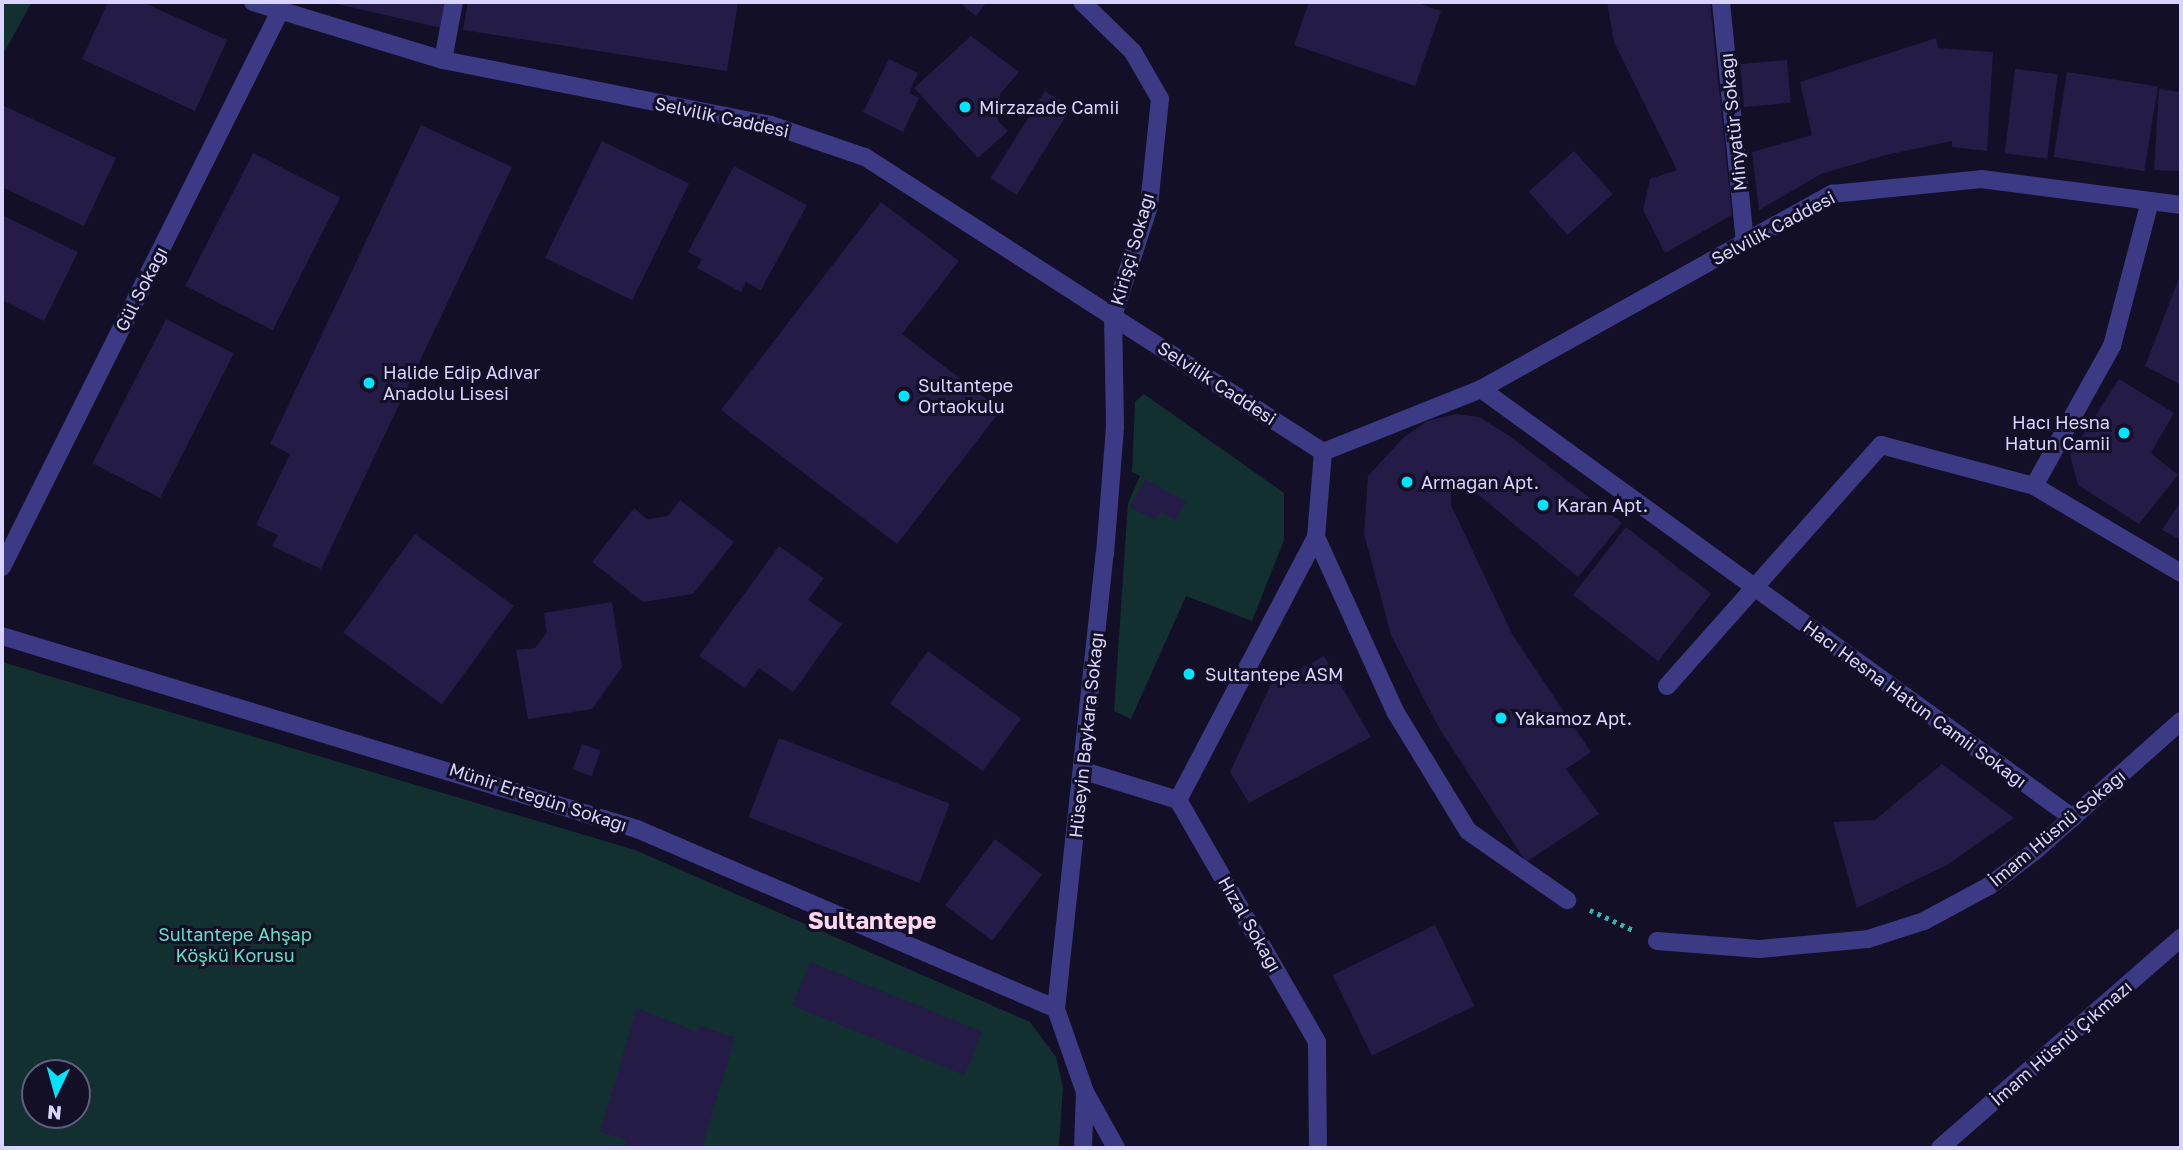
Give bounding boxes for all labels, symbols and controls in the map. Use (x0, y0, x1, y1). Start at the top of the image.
street label: Minyatür Sokağı (1715, 52, 1751, 192)
street label: Selvilik Caddesi (653, 92, 791, 142)
place label: Mirzazade Camii (979, 96, 1119, 118)
marker: Mirzazade Camii (957, 99, 973, 115)
street label: Selvilik Caddesi (1708, 186, 1838, 270)
street label: Kirişçi Sokağı (1106, 190, 1158, 308)
street label: Gül Sokağı (110, 243, 172, 335)
street label: Selvilik Caddesi (1154, 337, 1280, 429)
place label: Halide Edip Adıvar Anadolu Lisesi (383, 362, 540, 404)
marker: Halide Edip Adıvar Anadolu Lisesi (361, 375, 377, 391)
place label: Sultantepe Ortaokulu (918, 375, 1013, 418)
marker: Sultantepe Ortaokulu (896, 388, 912, 404)
place label: Hacı Hesna Hatun Camii (2005, 412, 2110, 454)
marker: Hacı Hesna Hatun Camii (2116, 425, 2132, 441)
place label: Armağan Apt. (1421, 471, 1539, 493)
marker: Armağan Apt. (1399, 474, 1415, 490)
place label: Karan Apt. (1557, 494, 1648, 516)
marker: Karan Apt. (1535, 497, 1551, 513)
street label: Hacı Hesna Hatun Camii Sokağı (1799, 616, 2031, 792)
street label: Hüseyin Baykara Sokağı (1064, 631, 1108, 839)
place label: Sultantepe ASM (1205, 663, 1344, 685)
marker: Sultantepe ASM (1179, 664, 1199, 684)
place label: Yakamoz Apt. (1515, 707, 1632, 729)
marker: Yakamoz Apt. (1493, 710, 1509, 726)
street label: Münir Ertegün Sokağı (446, 758, 630, 836)
street label: İmam Hüsnü Sokağı (1985, 765, 2129, 891)
street label: Hızal Sokağı (1214, 872, 1286, 976)
district label: Sultantepe (808, 906, 936, 934)
park label: Sultantepe Ahşap Köşkü Korusu (158, 924, 312, 967)
street label: İmam Hüsnü Çıkmazı (1986, 976, 2136, 1110)
north arrow (21, 1059, 91, 1129)
text: N (46, 1101, 63, 1126)

